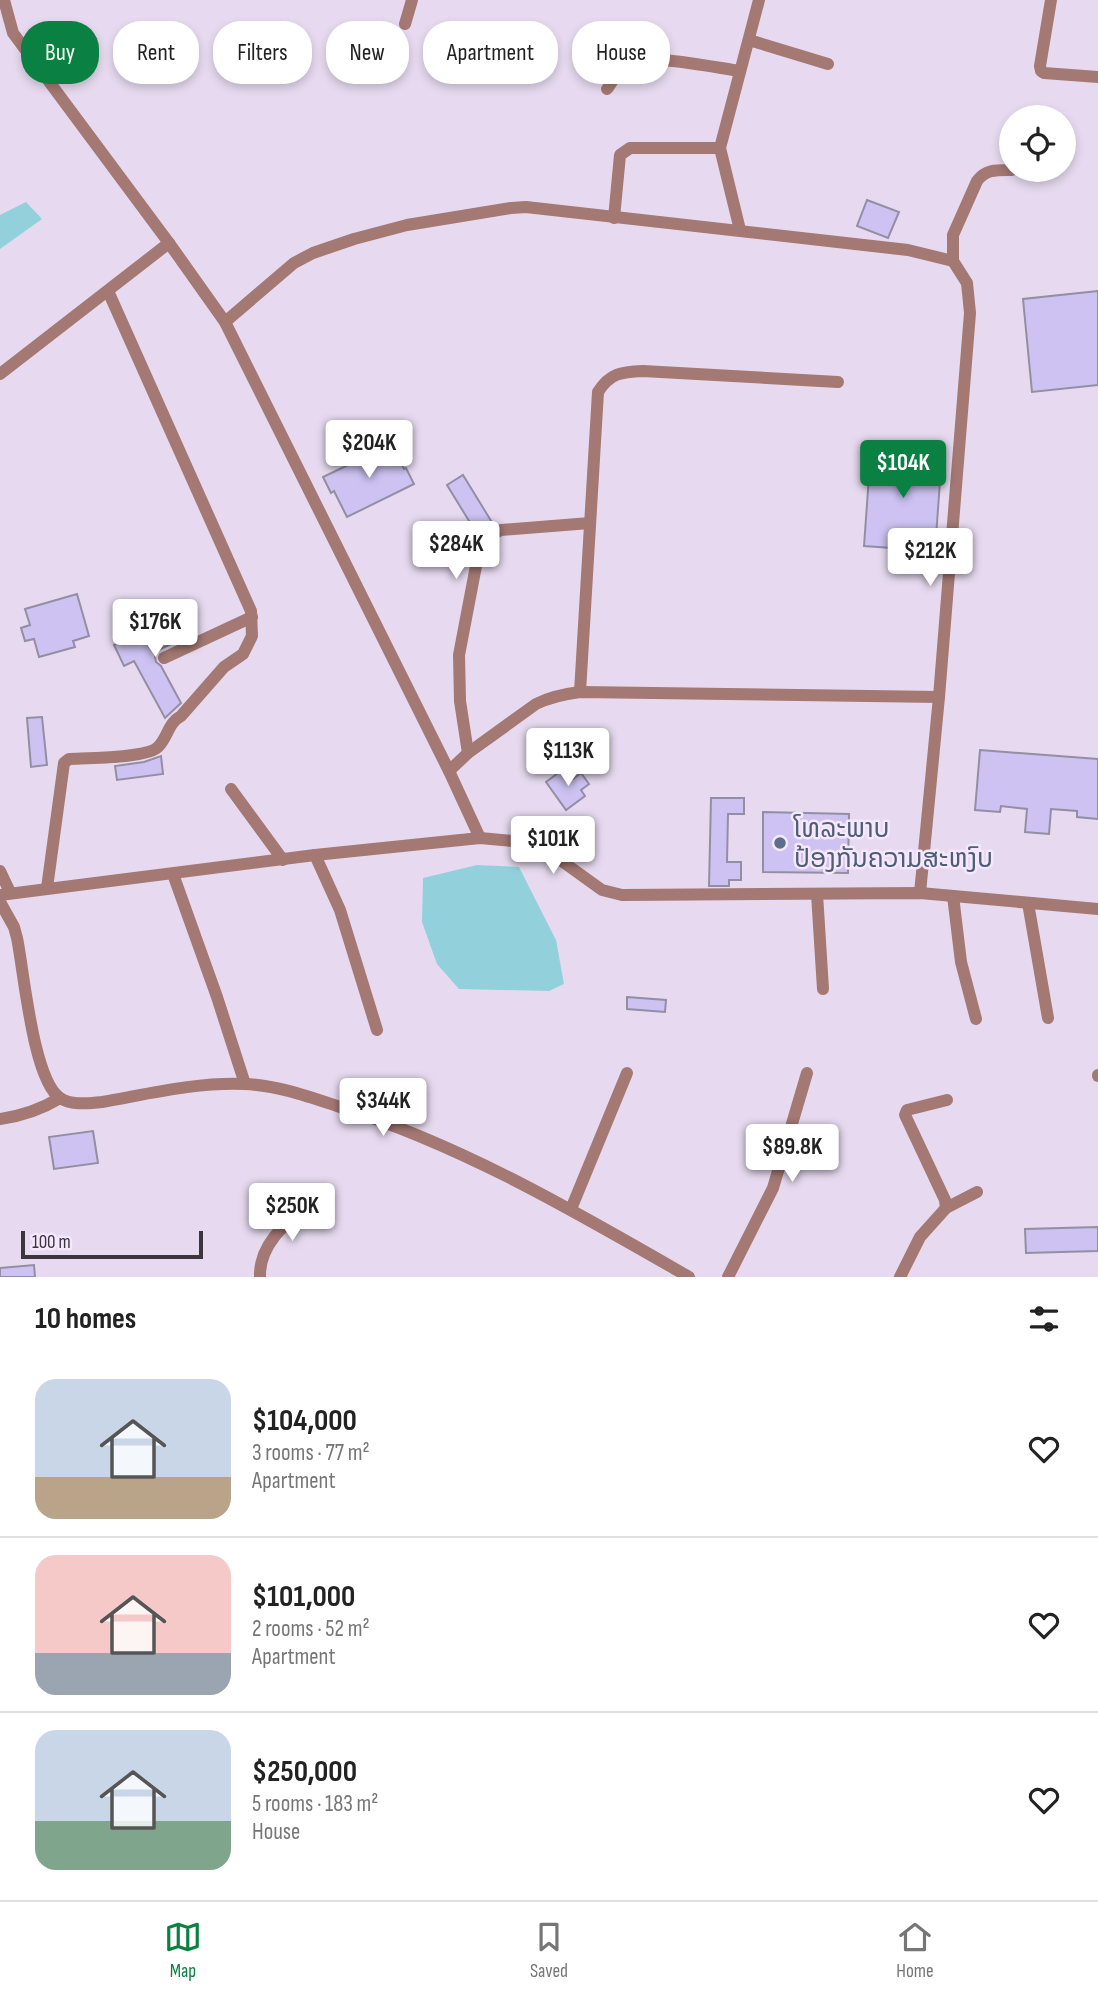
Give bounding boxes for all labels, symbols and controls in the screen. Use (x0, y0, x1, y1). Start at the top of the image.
chip: Buy (21, 21, 99, 84)
chip: Rent (113, 21, 199, 84)
chip: Filters (213, 21, 312, 84)
chip: New (326, 21, 409, 84)
chip: Apartment (423, 21, 558, 84)
chip: House (572, 21, 670, 84)
map controls (999, 105, 1076, 182)
button: locate (999, 105, 1076, 182)
pin: $204K (320, 420, 418, 480)
text: $204K (342, 429, 396, 457)
pin: $104K (854, 440, 952, 500)
text: $104K (876, 449, 930, 477)
pin: $284K (407, 522, 505, 581)
pin: $212K (881, 528, 979, 588)
text: $284K (428, 530, 484, 558)
text: $212K (904, 537, 956, 565)
pin: $176K (106, 600, 204, 659)
text: $176K (129, 608, 181, 636)
pin: $113K (519, 728, 617, 788)
text: $113K (542, 737, 594, 765)
place label: ໂທລະພາບ ປ້ອງກັນຄວາມສະຫງົບ (793, 814, 993, 875)
pin: $101K (504, 816, 602, 876)
text: $101K (527, 825, 579, 853)
marker: ໂທລະພາບ ປ້ອງກັນຄວາມສະຫງົບ (772, 835, 788, 851)
pin: $344K (334, 1078, 432, 1138)
text: $344K (356, 1087, 410, 1115)
pin: $89.8K (735, 1124, 849, 1184)
text: $89.8K (762, 1133, 822, 1161)
pin: $250K (243, 1184, 341, 1243)
text: $250K (265, 1192, 319, 1220)
scale bar (21, 1228, 203, 1260)
text: 100 m (32, 1231, 71, 1254)
icon: filters (1025, 1300, 1063, 1338)
text: 10 homes (35, 1301, 136, 1337)
text: $104,000 (252, 1403, 357, 1439)
icon: home (91, 1407, 175, 1491)
icon: heart (1025, 1430, 1063, 1468)
text: 3 rooms · 77 m² (252, 1439, 370, 1467)
text: Apartment (252, 1467, 336, 1495)
text: $101,000 (252, 1579, 355, 1615)
icon: home (91, 1583, 175, 1667)
icon: heart (1025, 1606, 1063, 1644)
text: 2 rooms · 52 m² (252, 1615, 370, 1643)
text: Apartment (252, 1643, 336, 1671)
text: $250,000 (252, 1754, 357, 1790)
icon: home (91, 1758, 175, 1842)
icon: heart (1025, 1781, 1063, 1819)
text: 5 rooms · 183 m² (252, 1790, 378, 1818)
text: House (252, 1818, 300, 1846)
tab: Map (164, 1918, 202, 1983)
tab: Saved (530, 1918, 568, 1983)
tab: Home (896, 1918, 934, 1983)

